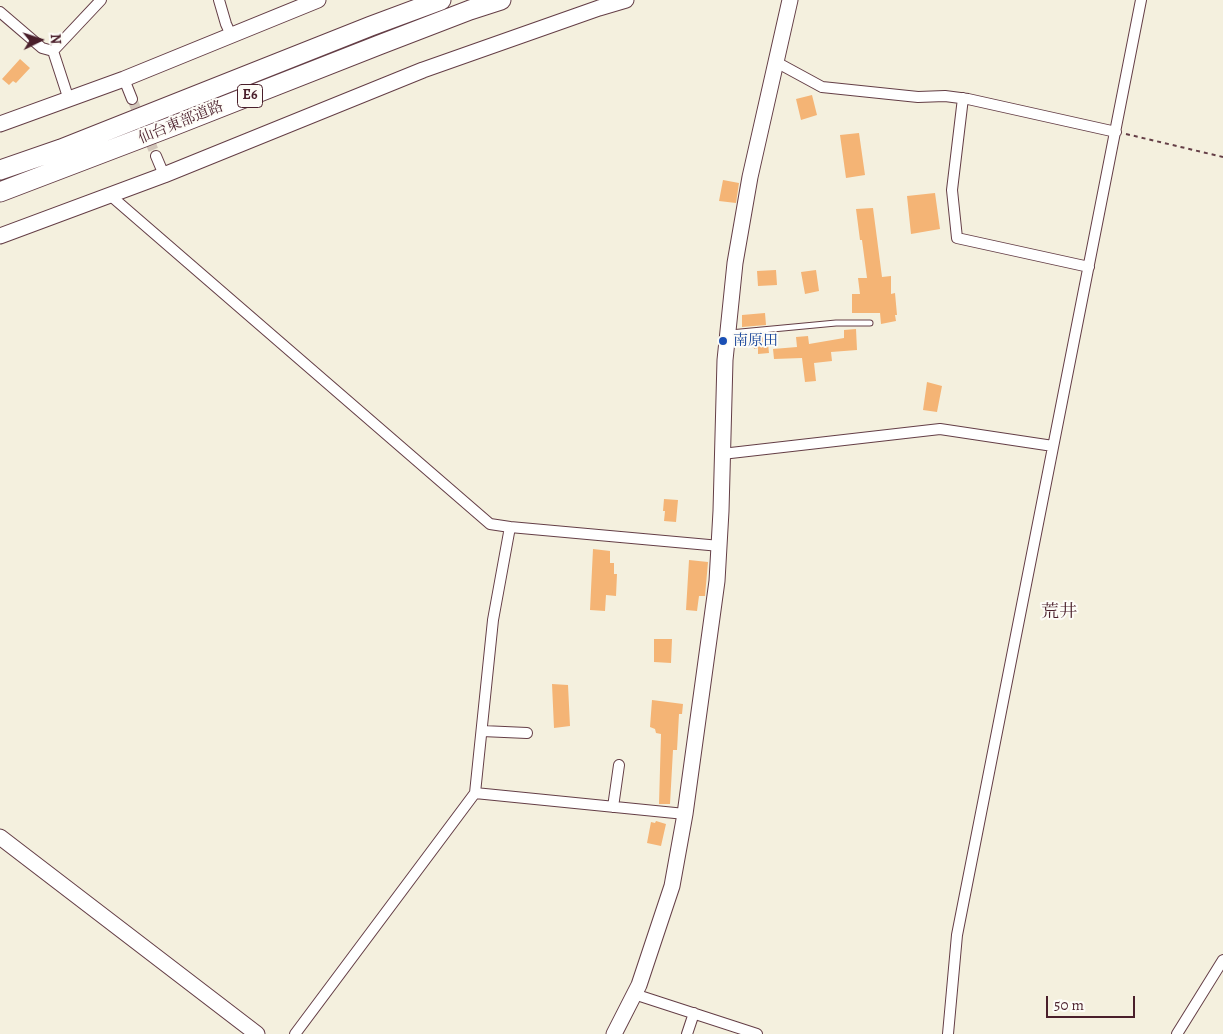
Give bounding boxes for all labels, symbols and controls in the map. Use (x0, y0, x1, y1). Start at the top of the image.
north arrow (15, 15, 65, 65)
text: N (46, 33, 65, 45)
road number: E6 (238, 84, 262, 108)
street label: 仙台東部道路 (136, 98, 226, 148)
place label: 南原田 (733, 332, 778, 350)
marker: 南原田 (717, 335, 729, 347)
district label: 荒井 (1041, 602, 1077, 624)
scale bar (1048, 986, 1137, 1018)
text: 50 m (1054, 995, 1084, 1015)

